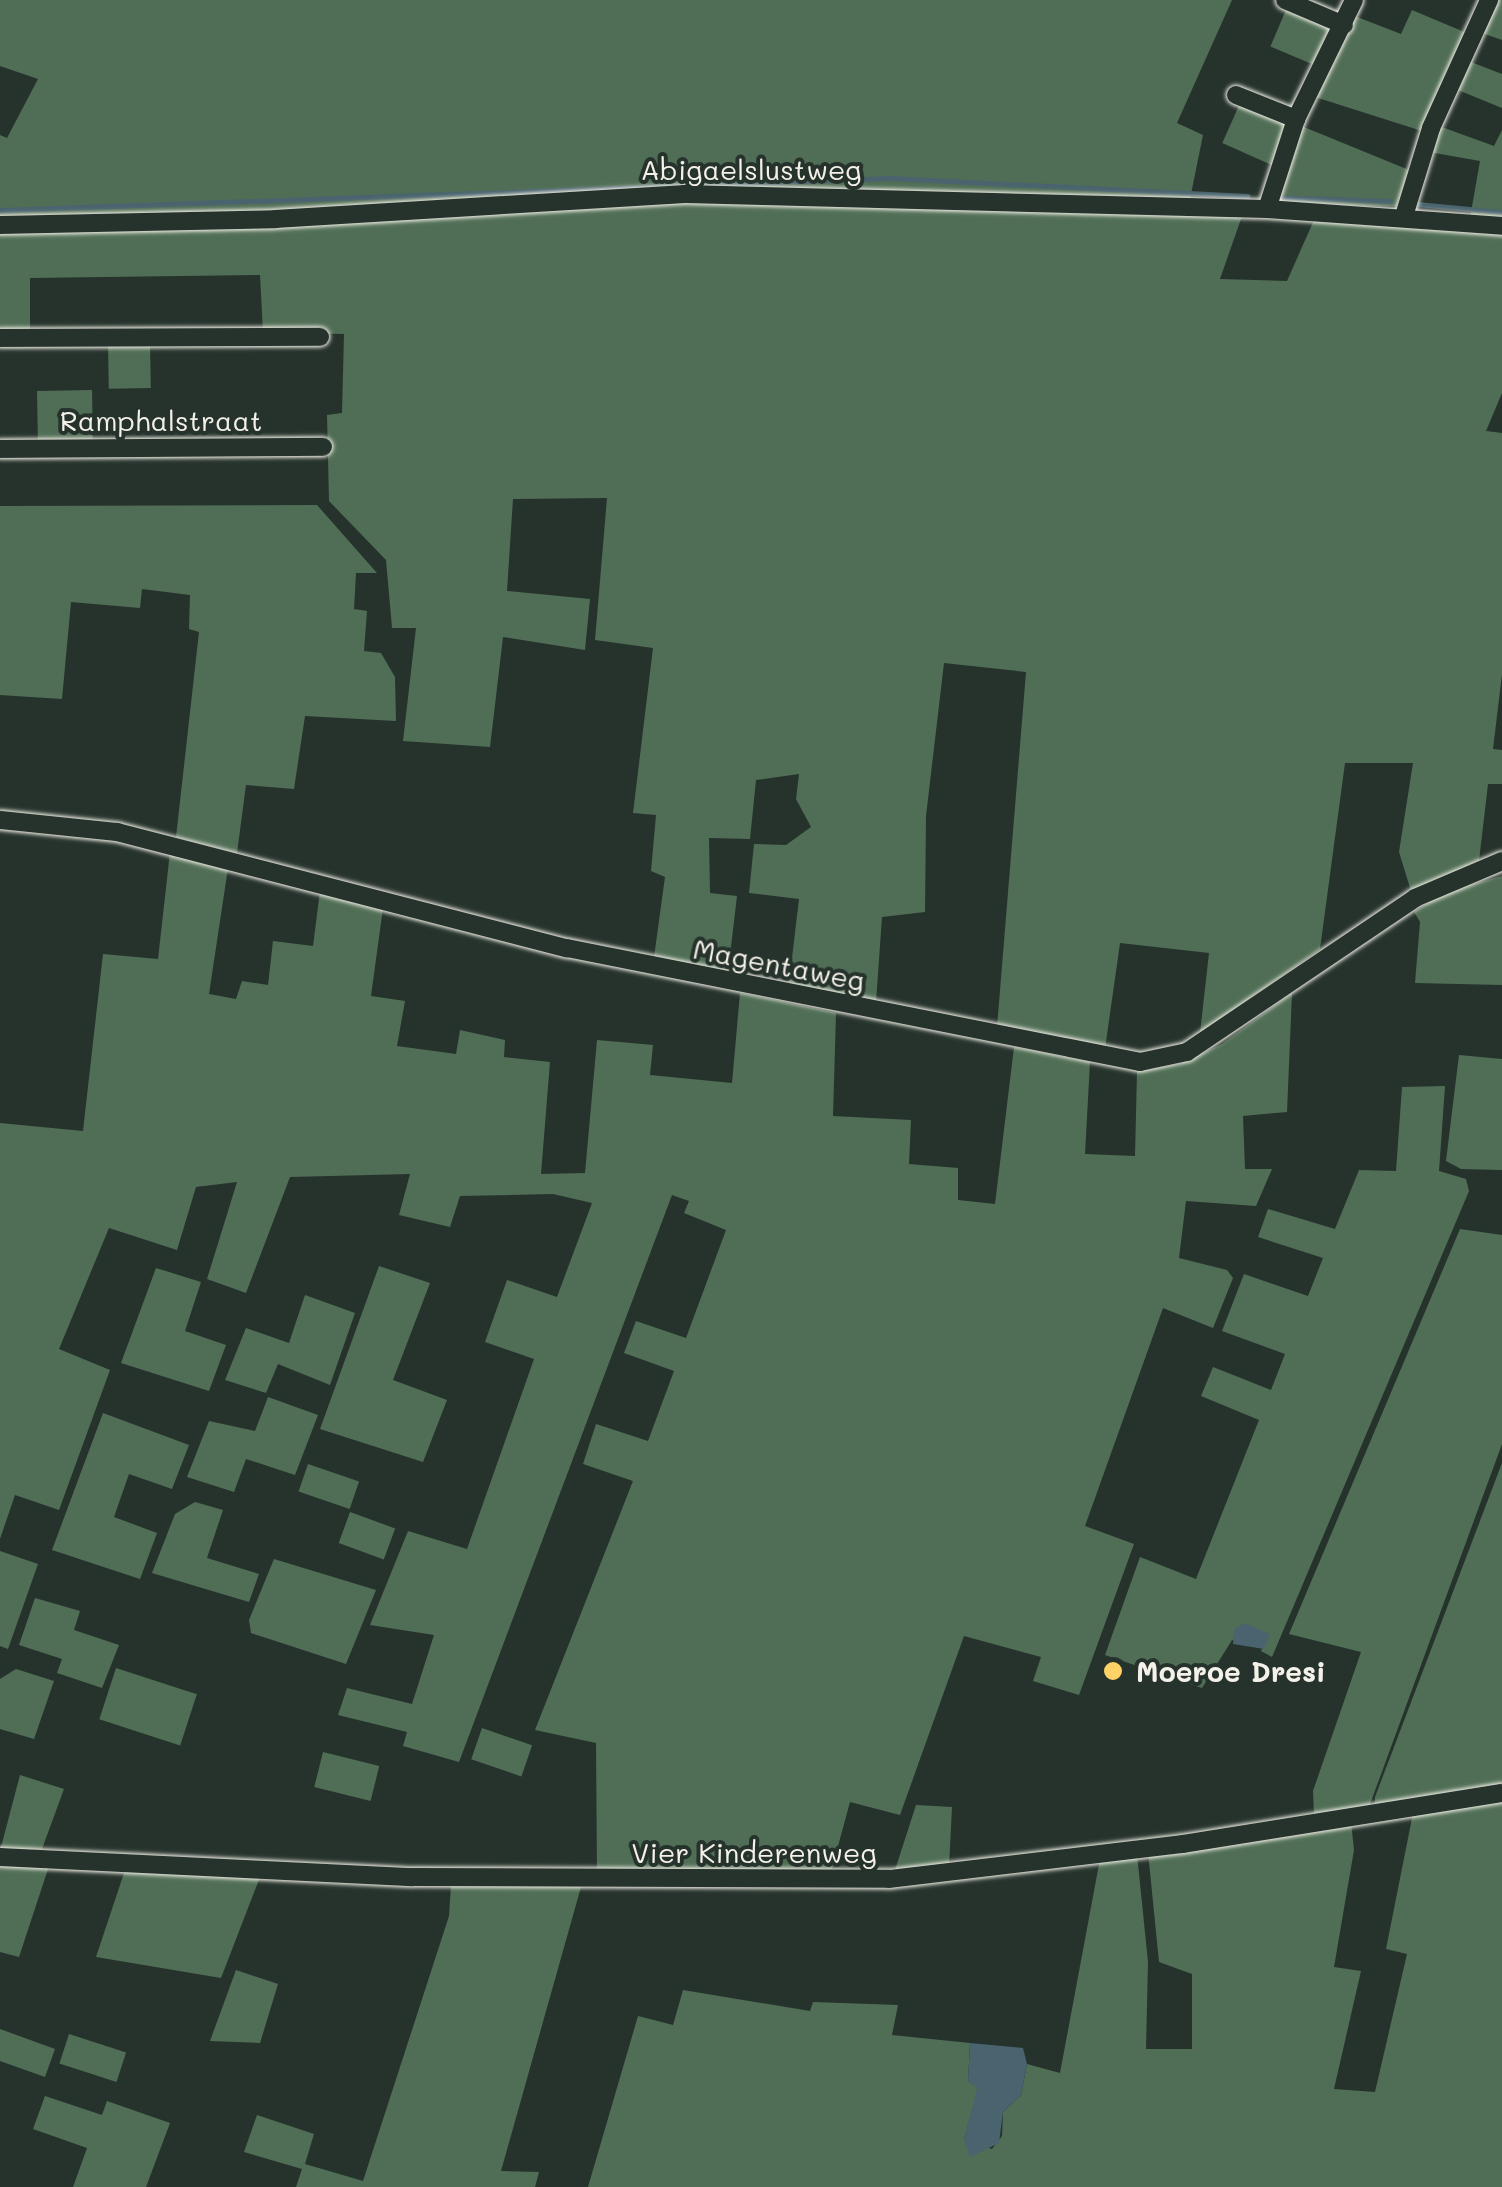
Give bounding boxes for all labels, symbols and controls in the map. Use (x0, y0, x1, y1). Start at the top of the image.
street label: Abigaelslustweg (640, 152, 862, 186)
street label: Ramphalstraat (60, 403, 262, 437)
street label: Magentaweg (690, 931, 868, 997)
place label: Moeroe Dresi (1136, 1654, 1326, 1688)
marker: Moeroe Dresi (1100, 1658, 1126, 1684)
street label: Vier Kinderenweg (631, 1835, 877, 1869)

